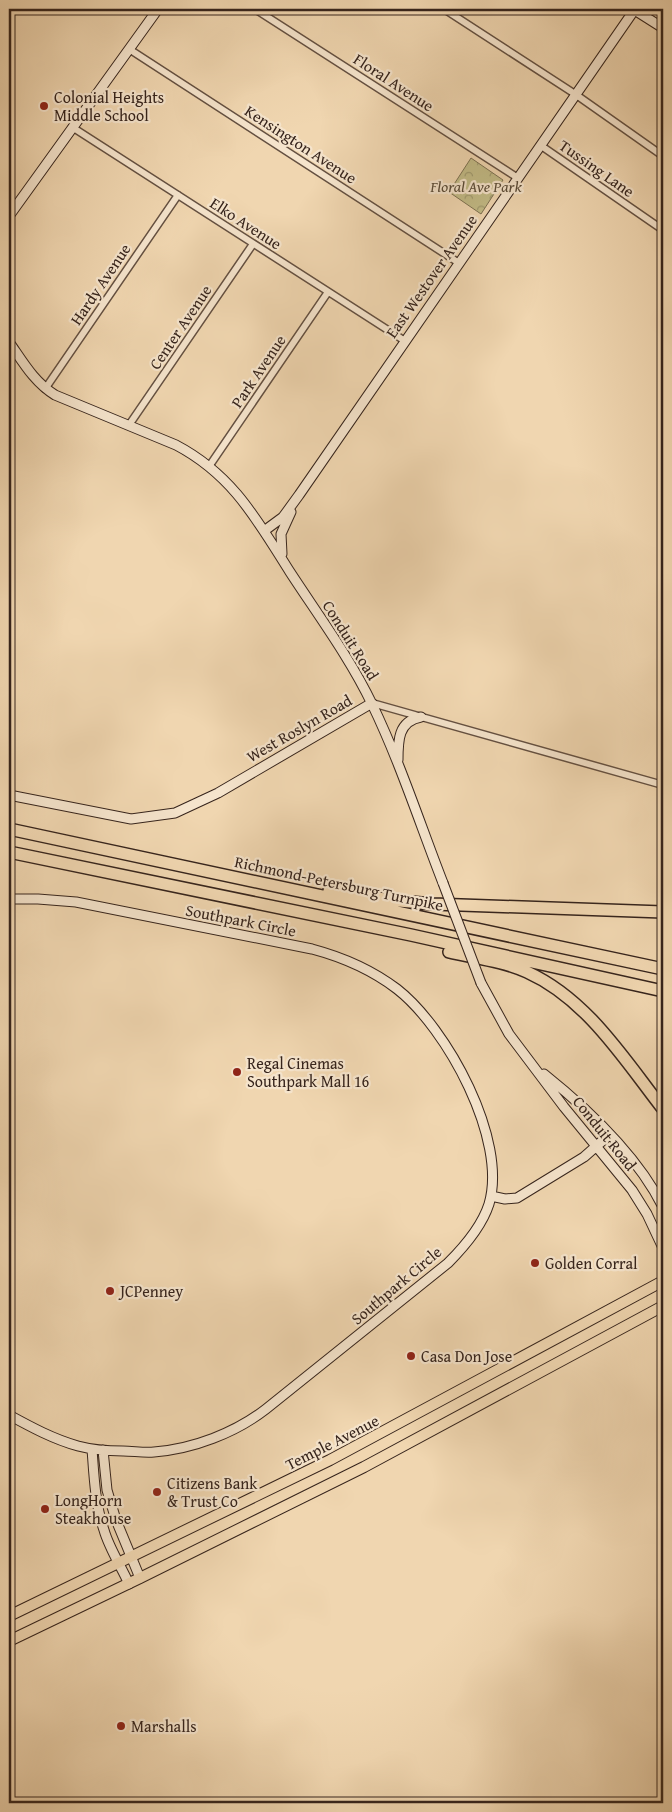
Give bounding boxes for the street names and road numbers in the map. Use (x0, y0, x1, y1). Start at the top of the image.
street label: Floral Avenue (349, 47, 439, 117)
street label: Kensington Avenue (240, 99, 362, 189)
street label: Tussing Lane (554, 133, 640, 203)
street label: Elko Avenue (205, 191, 287, 255)
street label: East Westover Avenue (379, 209, 483, 343)
street label: Hardy Avenue (64, 238, 136, 330)
street label: Center Avenue (143, 280, 217, 374)
street label: Park Avenue (225, 330, 291, 412)
street label: Conduit Road (317, 595, 385, 685)
street label: West Roslyn Road (242, 688, 357, 768)
street label: Richmond-Petersburg Turnpike (233, 849, 445, 917)
street label: Southpark Circle (184, 898, 298, 942)
street label: Conduit Road (567, 1090, 643, 1176)
street label: Southpark Circle (345, 1240, 447, 1330)
street label: Temple Avenue (281, 1408, 383, 1476)

